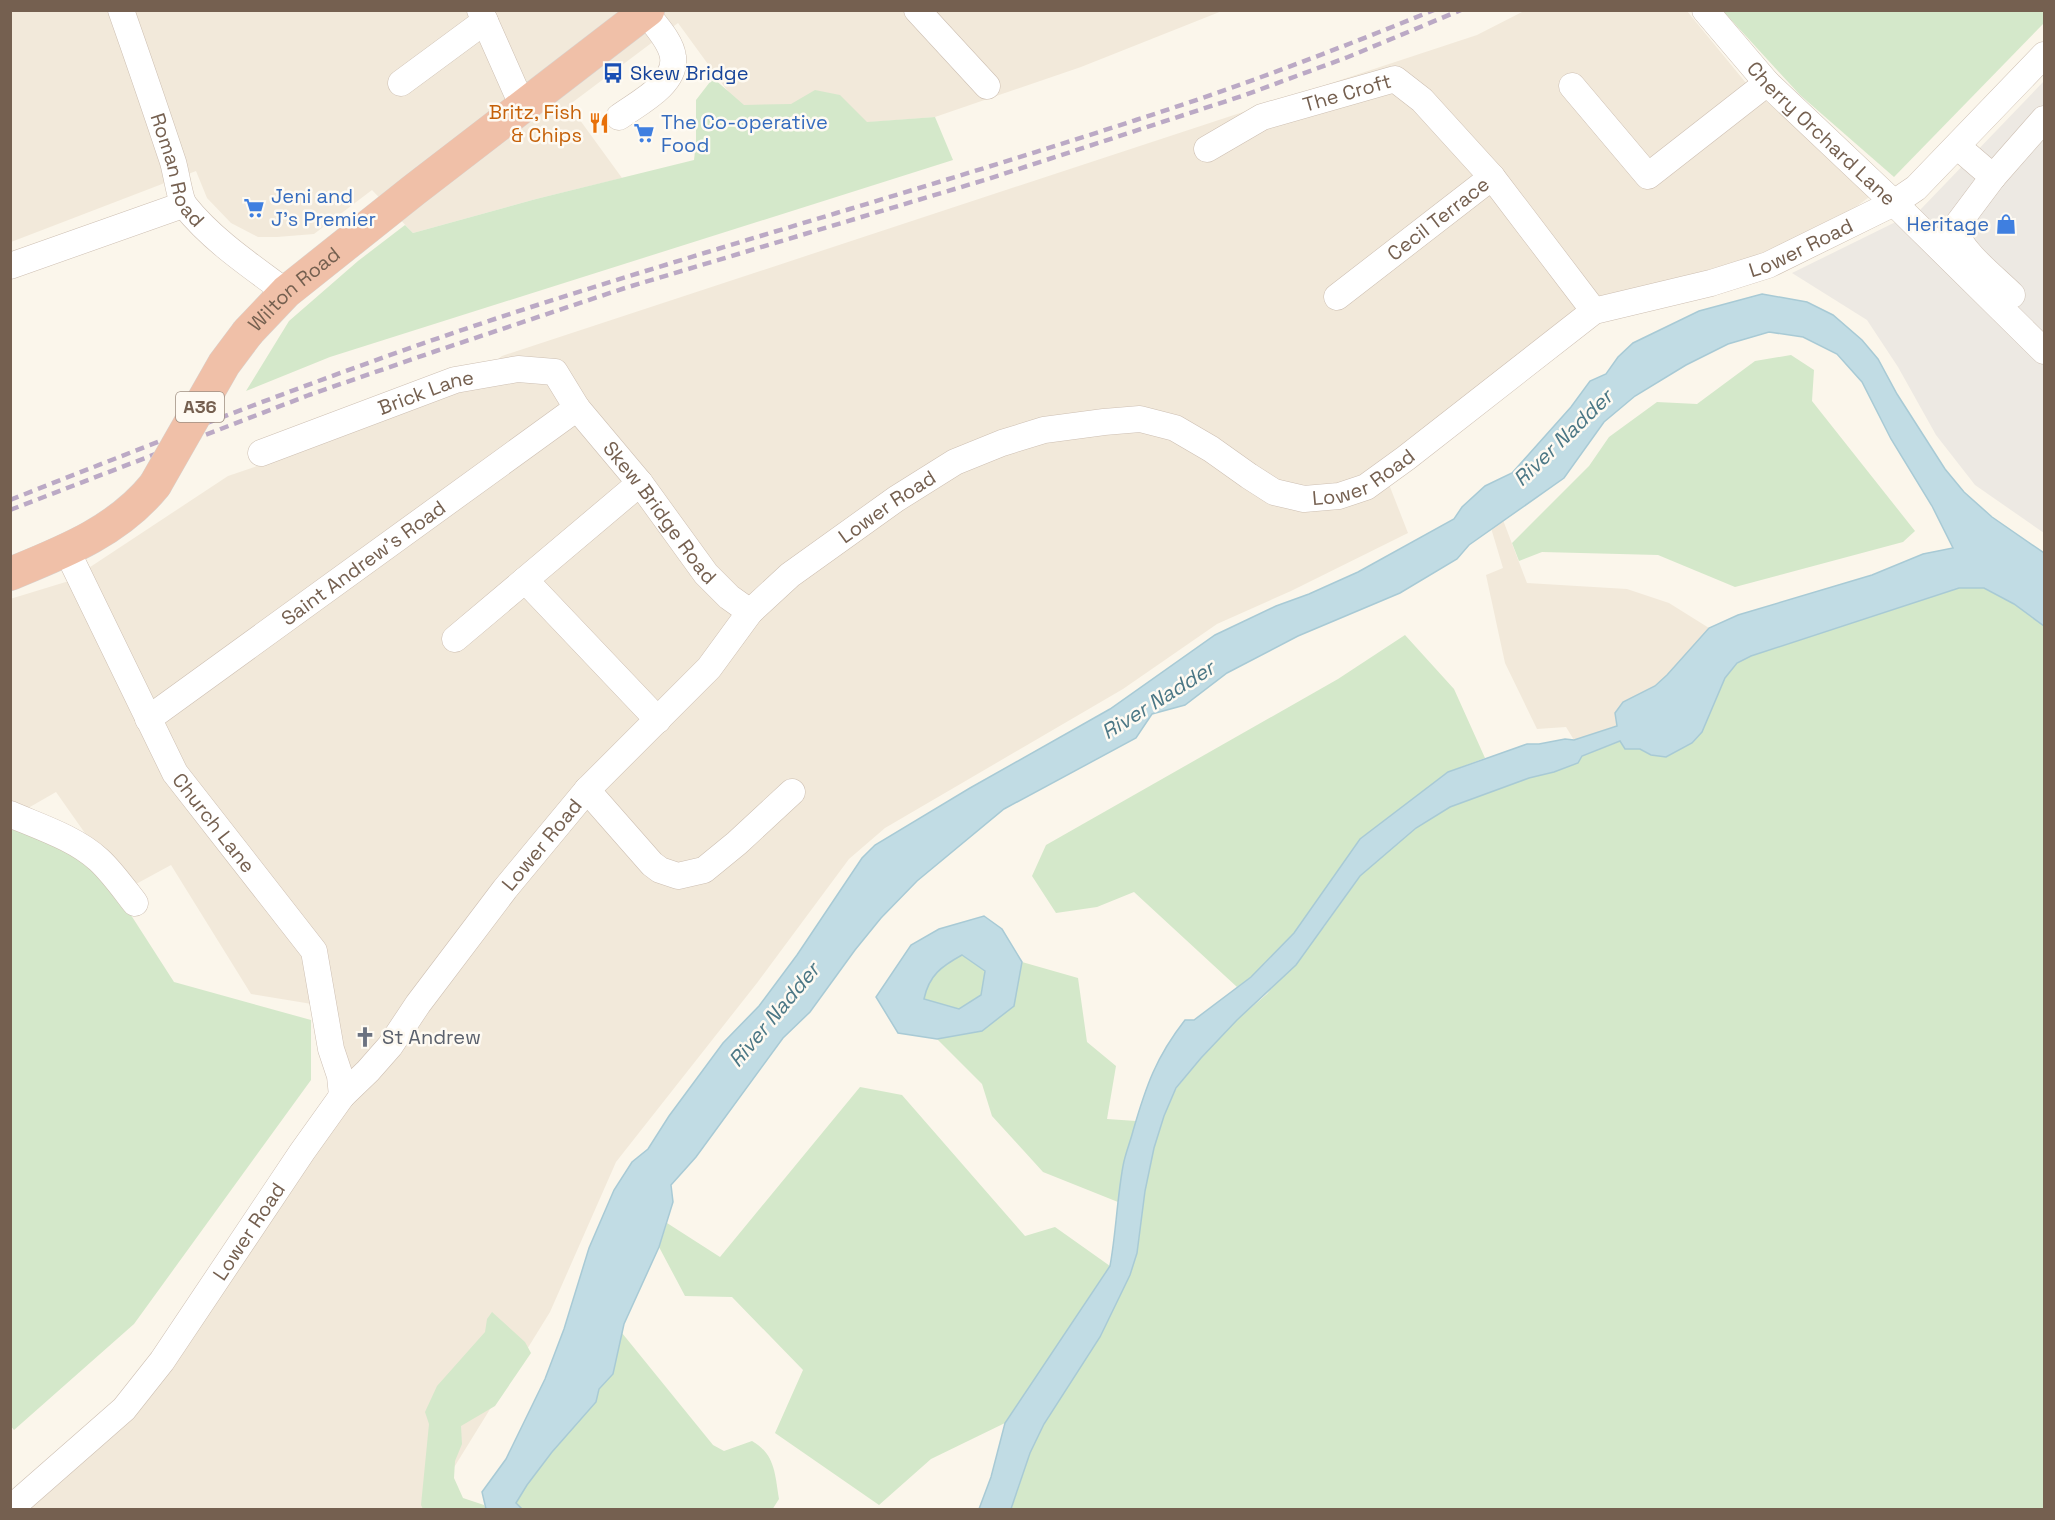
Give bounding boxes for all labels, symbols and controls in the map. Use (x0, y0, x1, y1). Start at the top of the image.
street label: Cherry Orchard Lane (1741, 56, 1902, 211)
place label: Skew Bridge (630, 60, 749, 86)
bus stop icon: Skew Bridge (601, 61, 625, 85)
street label: The Croft (1300, 68, 1394, 118)
place label: Britz, Fish & Chips (489, 99, 582, 148)
place label: The Co-operative Food (661, 109, 828, 158)
street label: Roman Road (145, 110, 210, 233)
restaurant icon: Britz, Fish & Chips (587, 111, 611, 135)
supermarket icon: The Co-operative Food (632, 121, 656, 145)
street label: Cecil Terrace (1382, 171, 1495, 266)
place label: Jeni and J's Premier (271, 183, 376, 232)
supermarket icon: Jeni and J's Premier (242, 196, 266, 220)
place label: Heritage (1907, 211, 1989, 237)
street label: Lower Road (1745, 212, 1857, 283)
shop icon: Heritage (1994, 212, 2018, 236)
street label: Wilton Road (242, 241, 345, 337)
street label: Brick Lane (374, 364, 476, 421)
water label: River Nadder (1507, 382, 1620, 492)
road number: A36 (176, 392, 224, 422)
street label: Skew Bridge Road (597, 436, 722, 590)
street label: Lower Road (1311, 443, 1420, 511)
street label: Lower Road (833, 464, 941, 549)
street label: Saint Andrew's Road (276, 494, 451, 631)
water label: River Nadder (1096, 653, 1221, 745)
street label: Church Lane (167, 767, 261, 878)
street label: Lower Road (496, 793, 588, 896)
water label: River Nadder (722, 955, 826, 1072)
place label: St Andrew (382, 1024, 481, 1050)
church icon: St Andrew (353, 1025, 377, 1049)
street label: Lower Road (207, 1177, 291, 1285)

